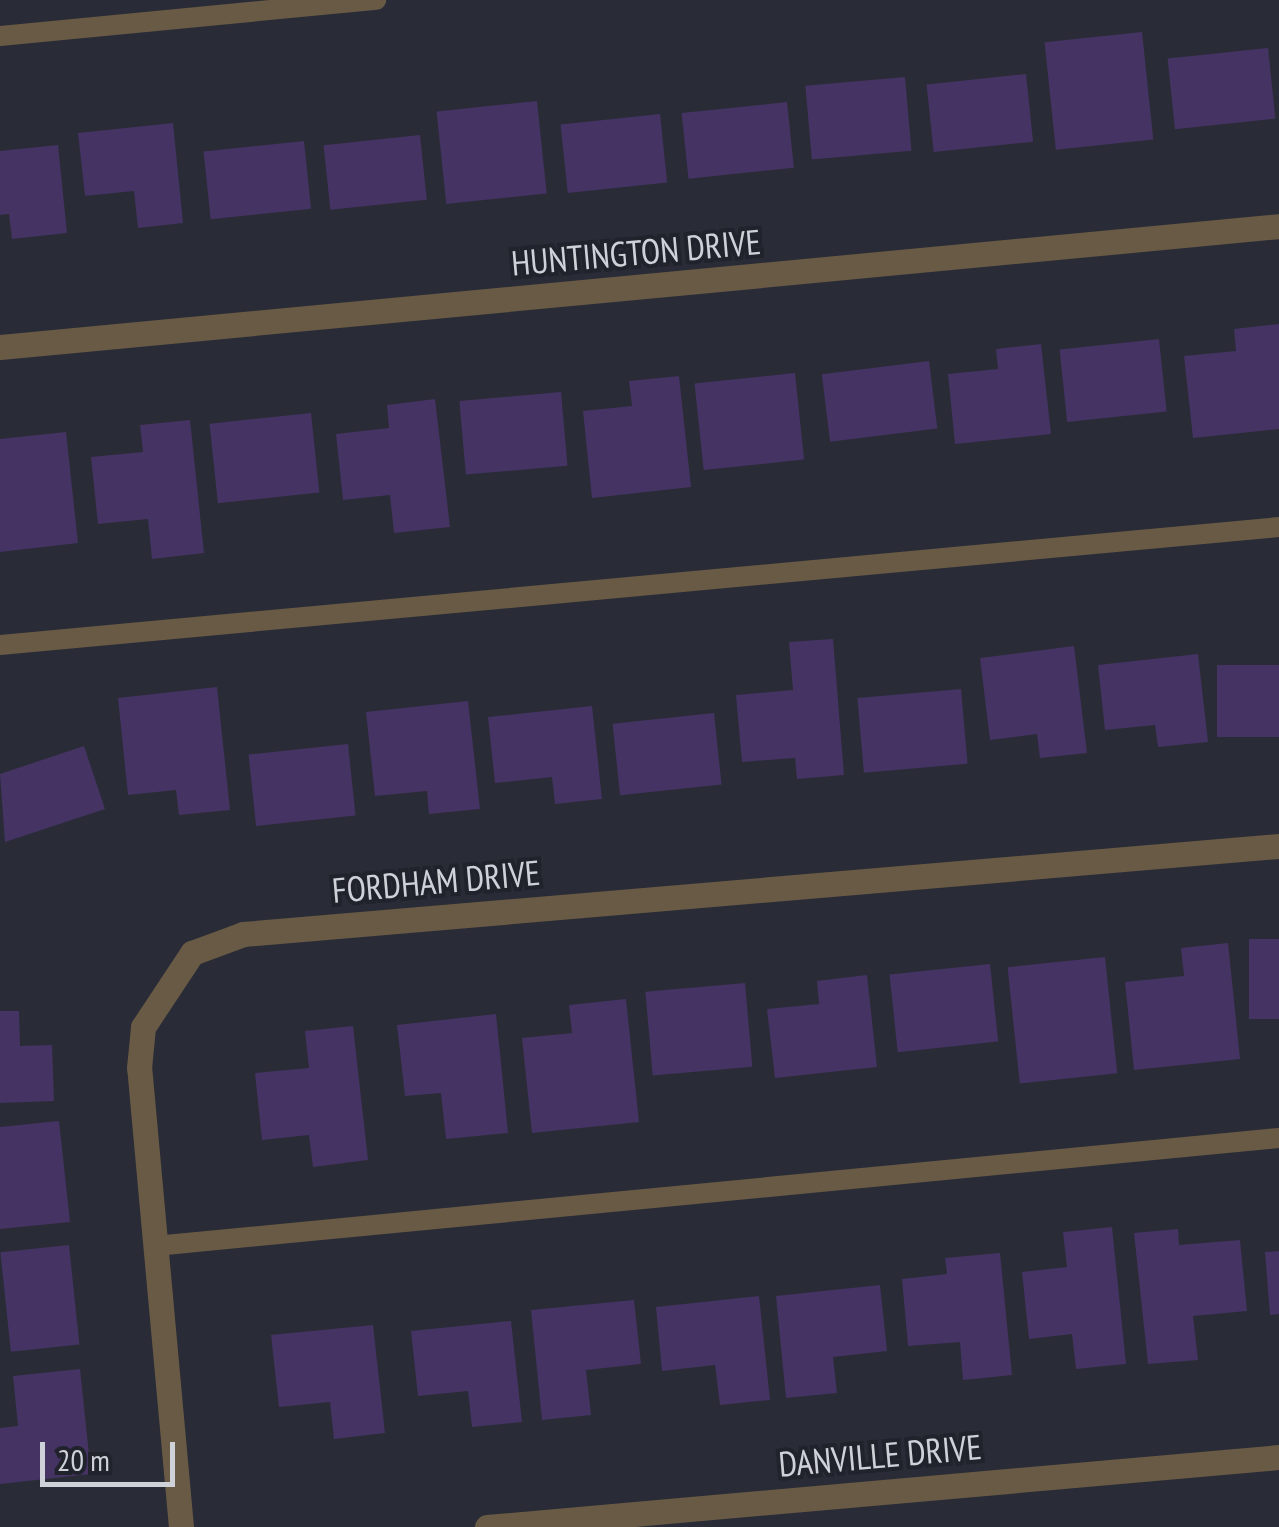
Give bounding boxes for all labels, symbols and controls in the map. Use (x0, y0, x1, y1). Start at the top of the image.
street label: HUNTINGTON DRIVE (510, 220, 762, 284)
street label: FORDHAM DRIVE (330, 851, 542, 911)
scale bar (45, 1422, 180, 1484)
street label: DANVILLE DRIVE (777, 1425, 983, 1485)
text: 20 m (57, 1440, 110, 1479)

